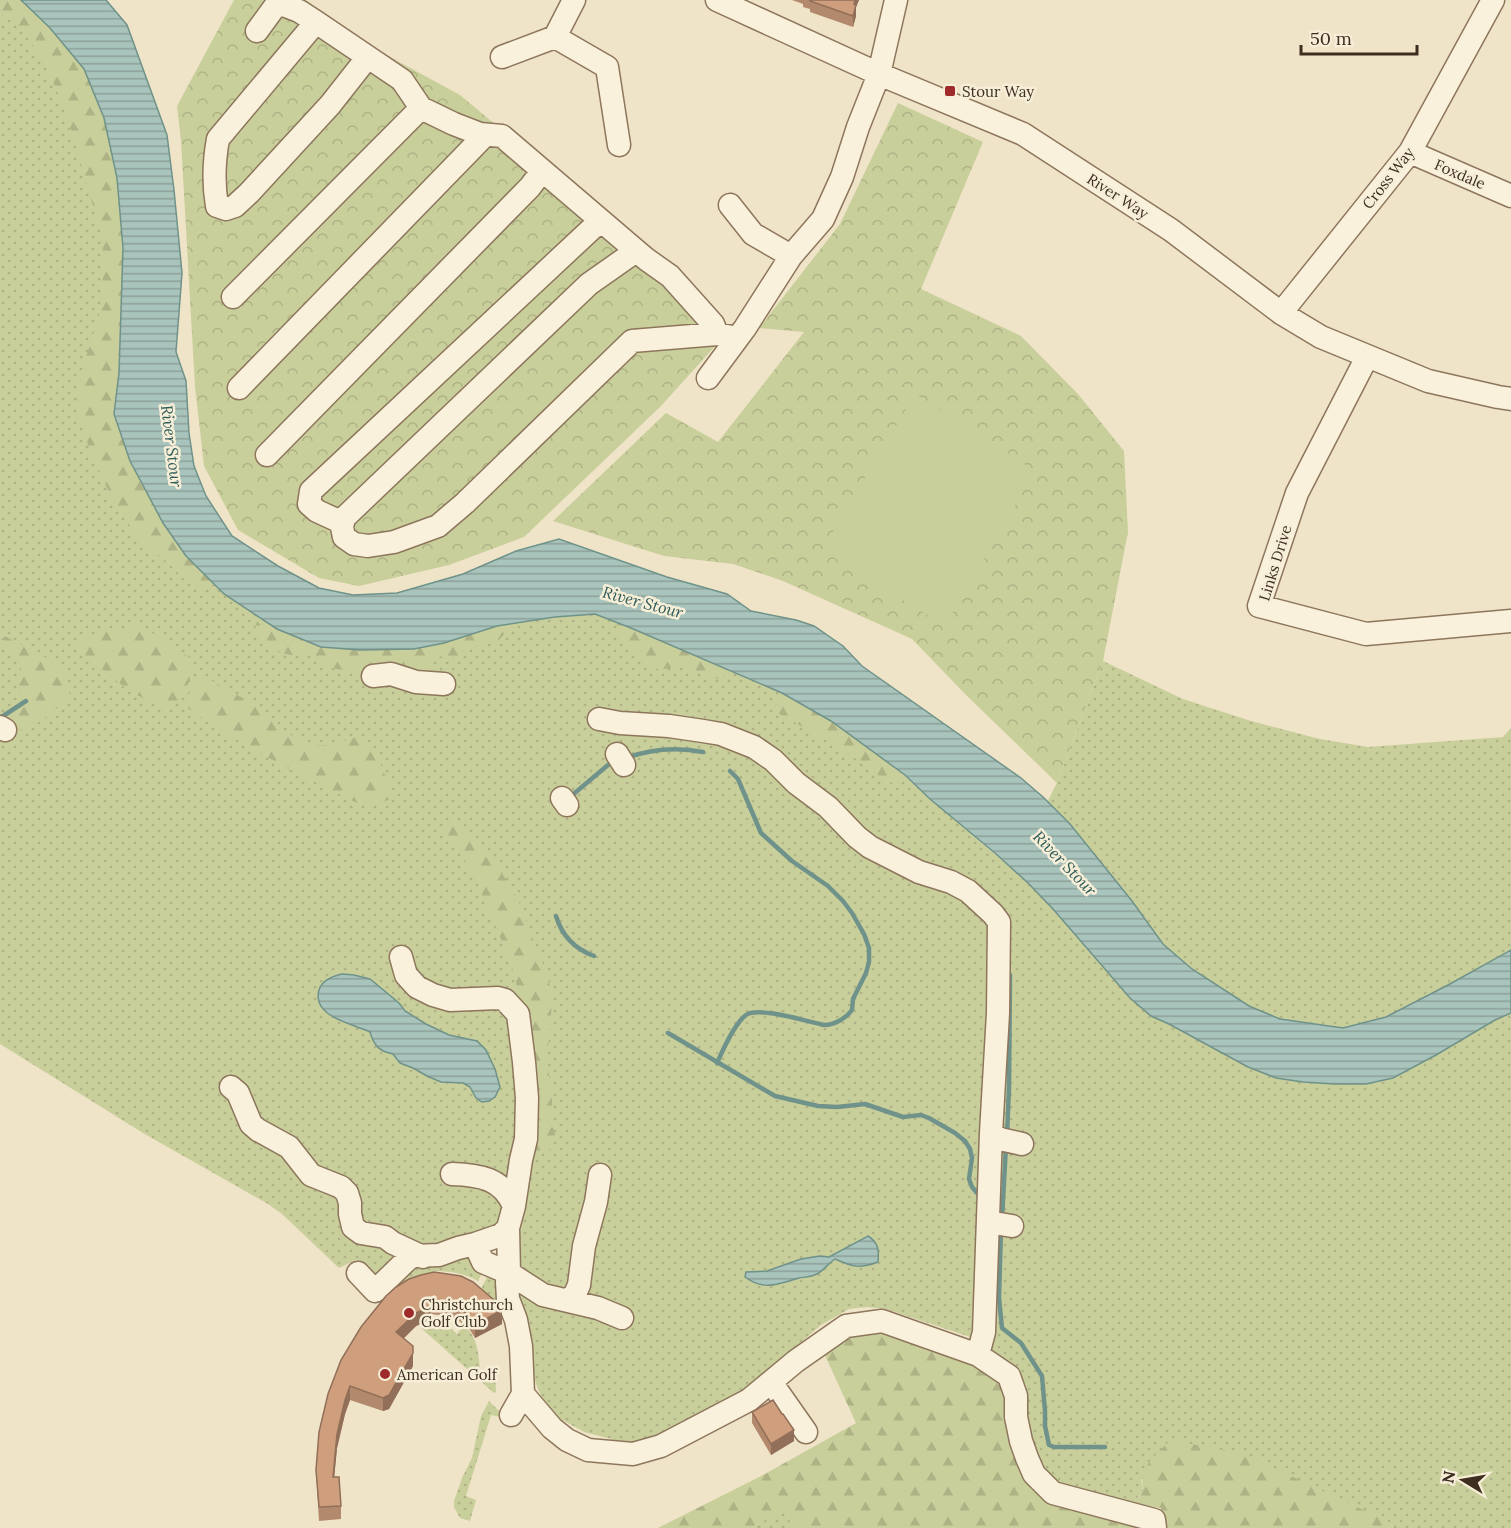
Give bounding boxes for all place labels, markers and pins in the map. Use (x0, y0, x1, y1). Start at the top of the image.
place label: Stour Way (962, 82, 1034, 101)
marker: Stour Way (943, 84, 957, 98)
place label: Christchurch Golf Club (421, 1295, 513, 1331)
marker: Christchurch Golf Club (402, 1306, 416, 1320)
place label: American Golf (396, 1365, 498, 1384)
marker: American Golf (378, 1367, 392, 1381)

